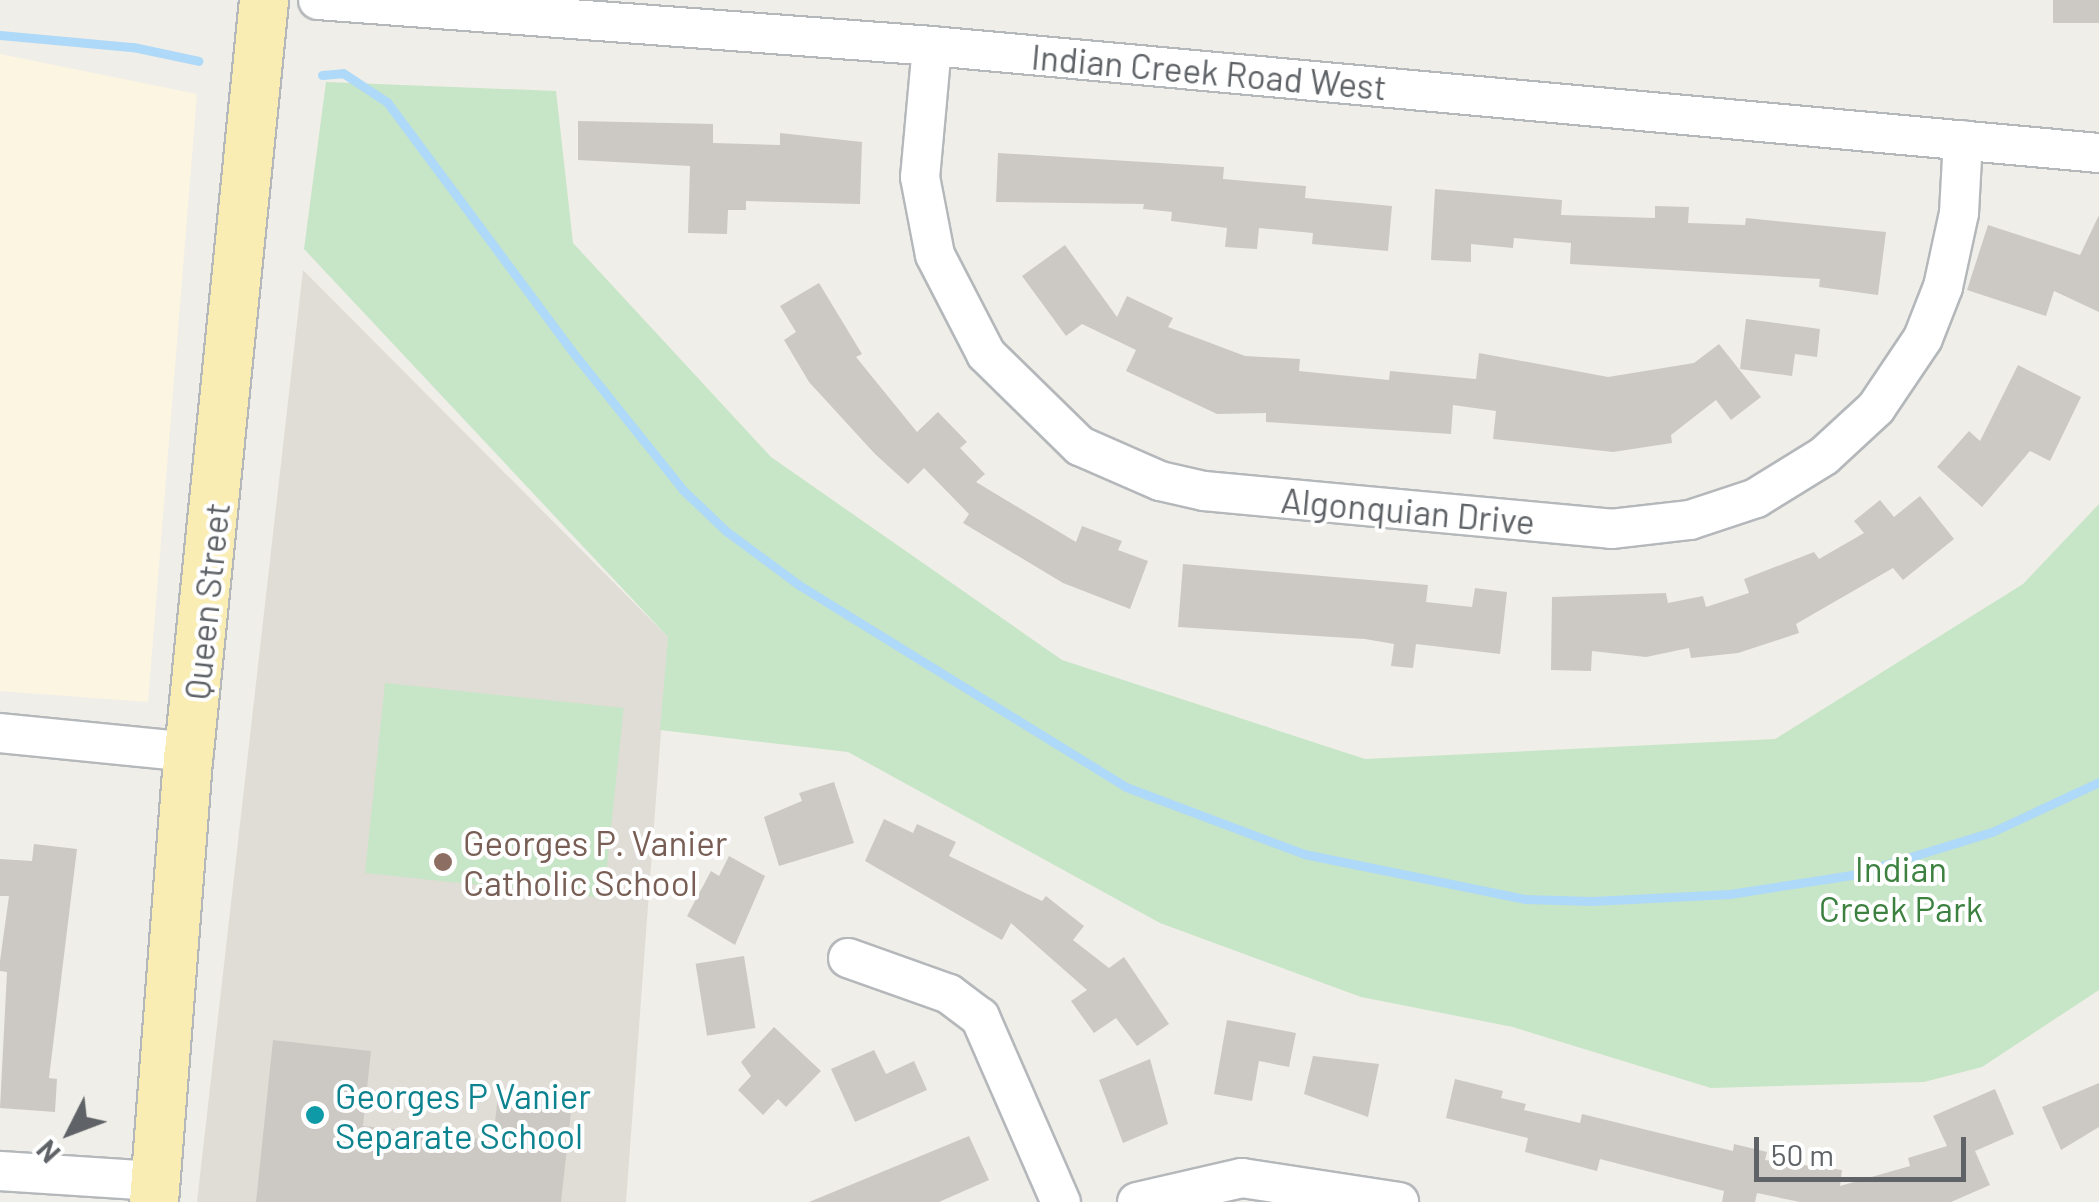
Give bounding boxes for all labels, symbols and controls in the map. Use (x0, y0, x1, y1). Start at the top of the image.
street label: Indian Creek Road West (1030, 35, 1388, 107)
street label: Algonquian Drive (1279, 478, 1537, 542)
street label: Queen Street (175, 501, 237, 701)
place label: Georges P. Vanier Catholic School (463, 821, 728, 903)
park label: Indian Creek Park (1819, 847, 1983, 929)
marker: Georges P. Vanier Catholic School (432, 851, 454, 873)
place label: Georges P Vanier Separate School (335, 1074, 591, 1156)
north arrow (20, 1082, 120, 1182)
marker: Georges P Vanier Separate School (304, 1104, 326, 1126)
scale bar (1759, 1117, 1972, 1179)
text: N (29, 1134, 67, 1170)
text: 50 m (1771, 1136, 1834, 1172)

